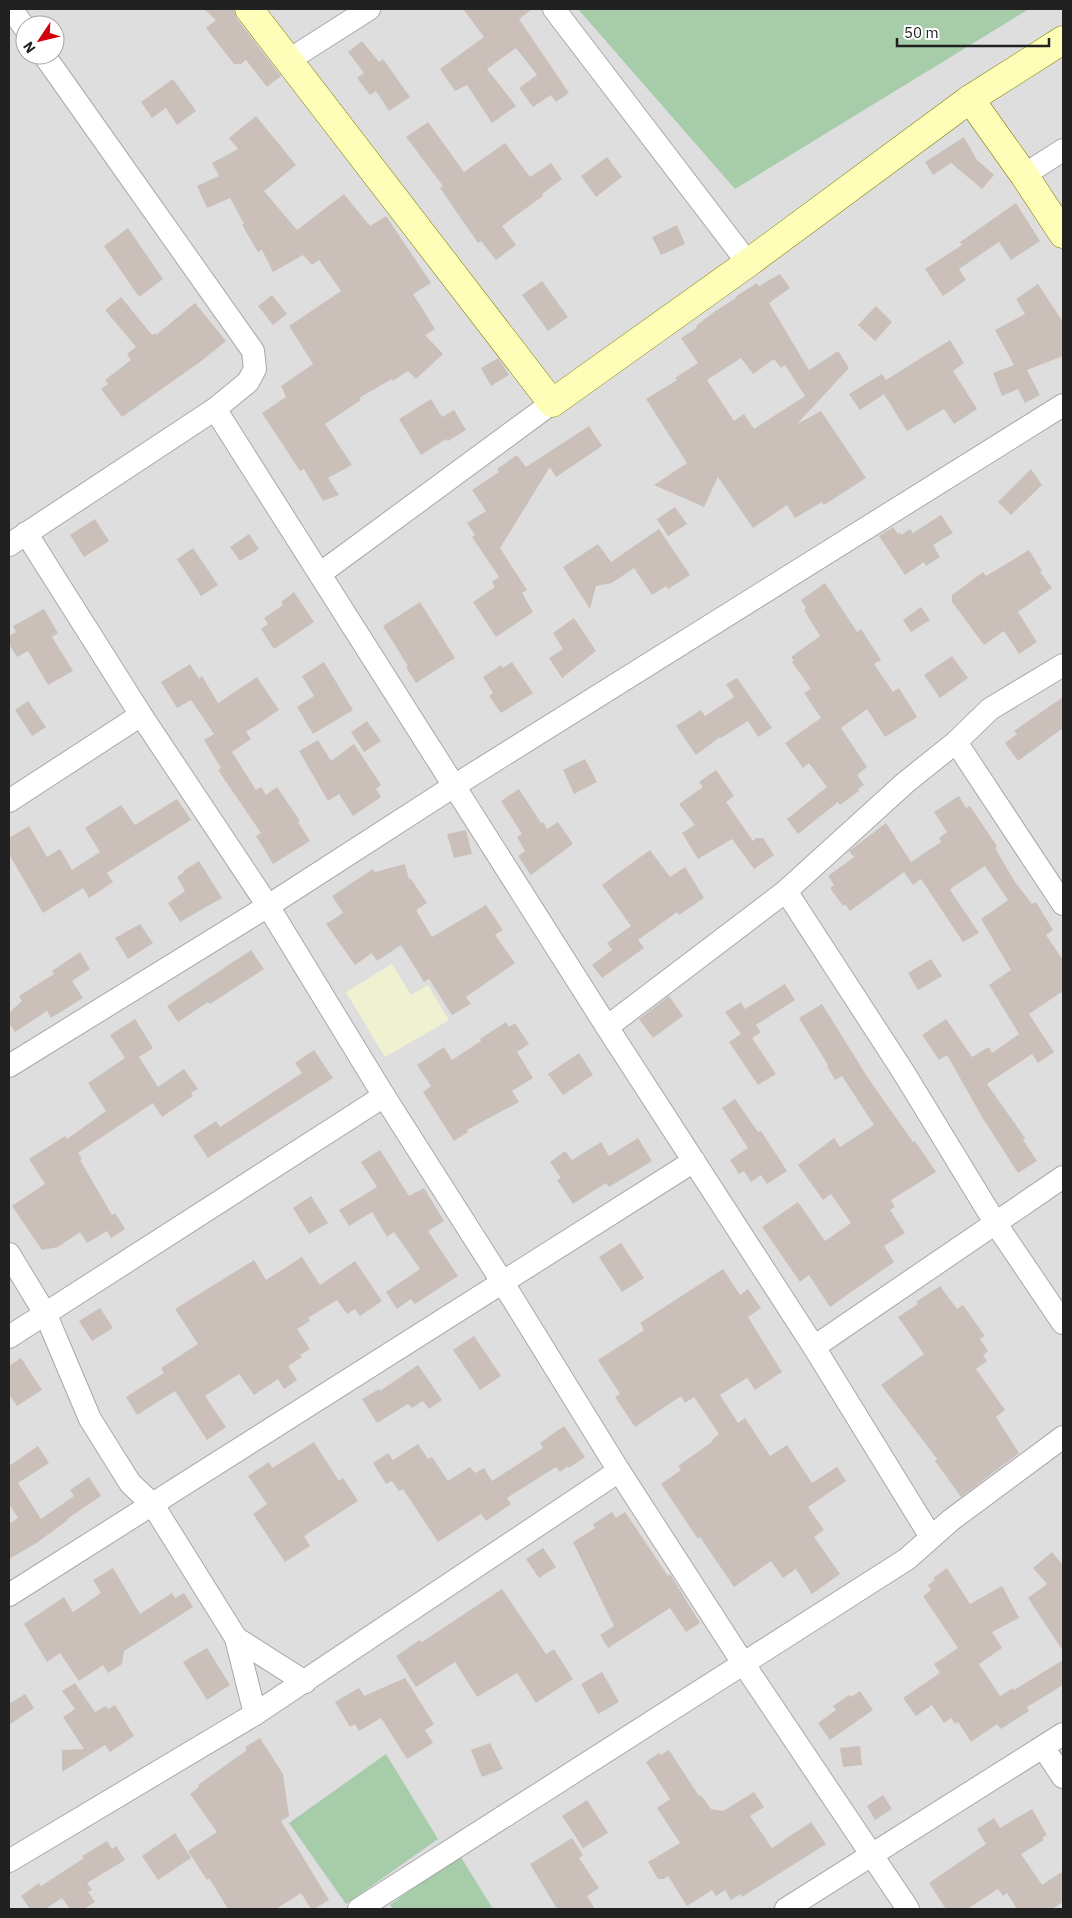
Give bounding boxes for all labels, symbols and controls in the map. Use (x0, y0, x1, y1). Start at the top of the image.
north arrow (15, 15, 65, 65)
scale bar (897, 15, 1050, 47)
text: 50 m (904, 23, 939, 42)
text: N (19, 38, 40, 57)

